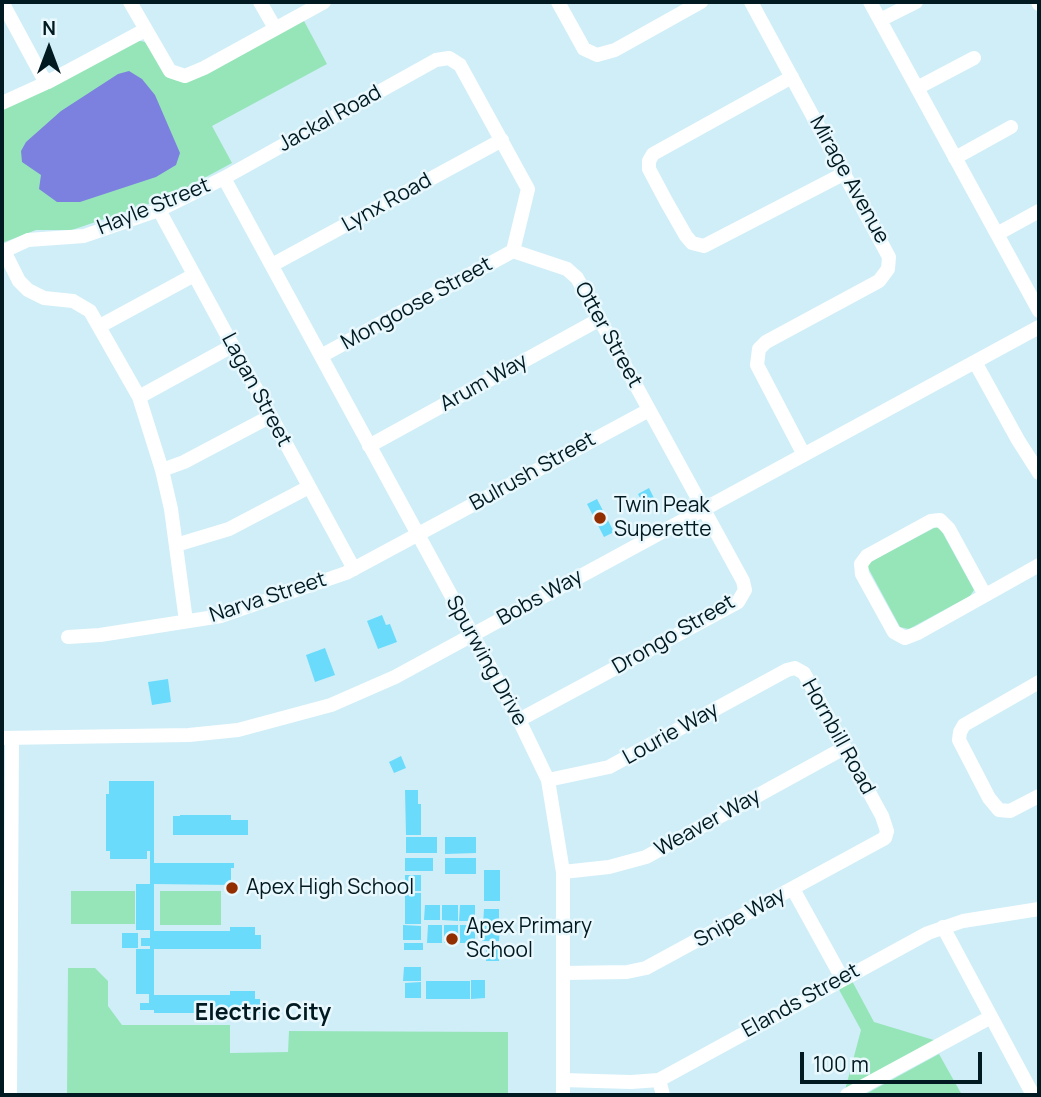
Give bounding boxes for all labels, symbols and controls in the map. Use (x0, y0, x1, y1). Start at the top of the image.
north arrow (14, 14, 84, 84)
text: N (42, 15, 56, 41)
street label: Jackal Road (274, 80, 386, 158)
street label: Mirage Avenue (804, 112, 894, 248)
street label: Lynx Road (338, 168, 436, 238)
street label: Hayle Street (94, 173, 214, 241)
street label: Mongoose Street (337, 252, 497, 356)
street label: Otter Street (569, 278, 647, 392)
street label: Lagan Street (216, 329, 296, 451)
street label: Arum Way (436, 349, 532, 417)
street label: Bulrush Street (466, 427, 600, 517)
place label: Twin Peak Superette (614, 493, 712, 543)
marker: Twin Peak Superette (592, 510, 608, 526)
street label: Bobs Way (493, 564, 587, 632)
street label: Narva Street (206, 567, 330, 629)
street label: Drongo Street (608, 590, 740, 680)
street label: Spurwing Drive (440, 592, 532, 730)
street label: Hornbill Road (796, 675, 880, 799)
street label: Lourie Way (619, 697, 723, 771)
street label: Weaver Way (651, 784, 765, 862)
place label: Apex High School (246, 875, 414, 901)
marker: Apex High School (224, 880, 240, 896)
street label: Snipe Way (690, 883, 790, 953)
place label: Apex Primary School (466, 914, 592, 964)
marker: Apex Primary School (444, 931, 460, 947)
street label: Elands Street (738, 958, 864, 1044)
district label: Electric City (195, 1000, 331, 1028)
scale bar (803, 1038, 985, 1082)
text: 100 m (813, 1050, 869, 1078)

